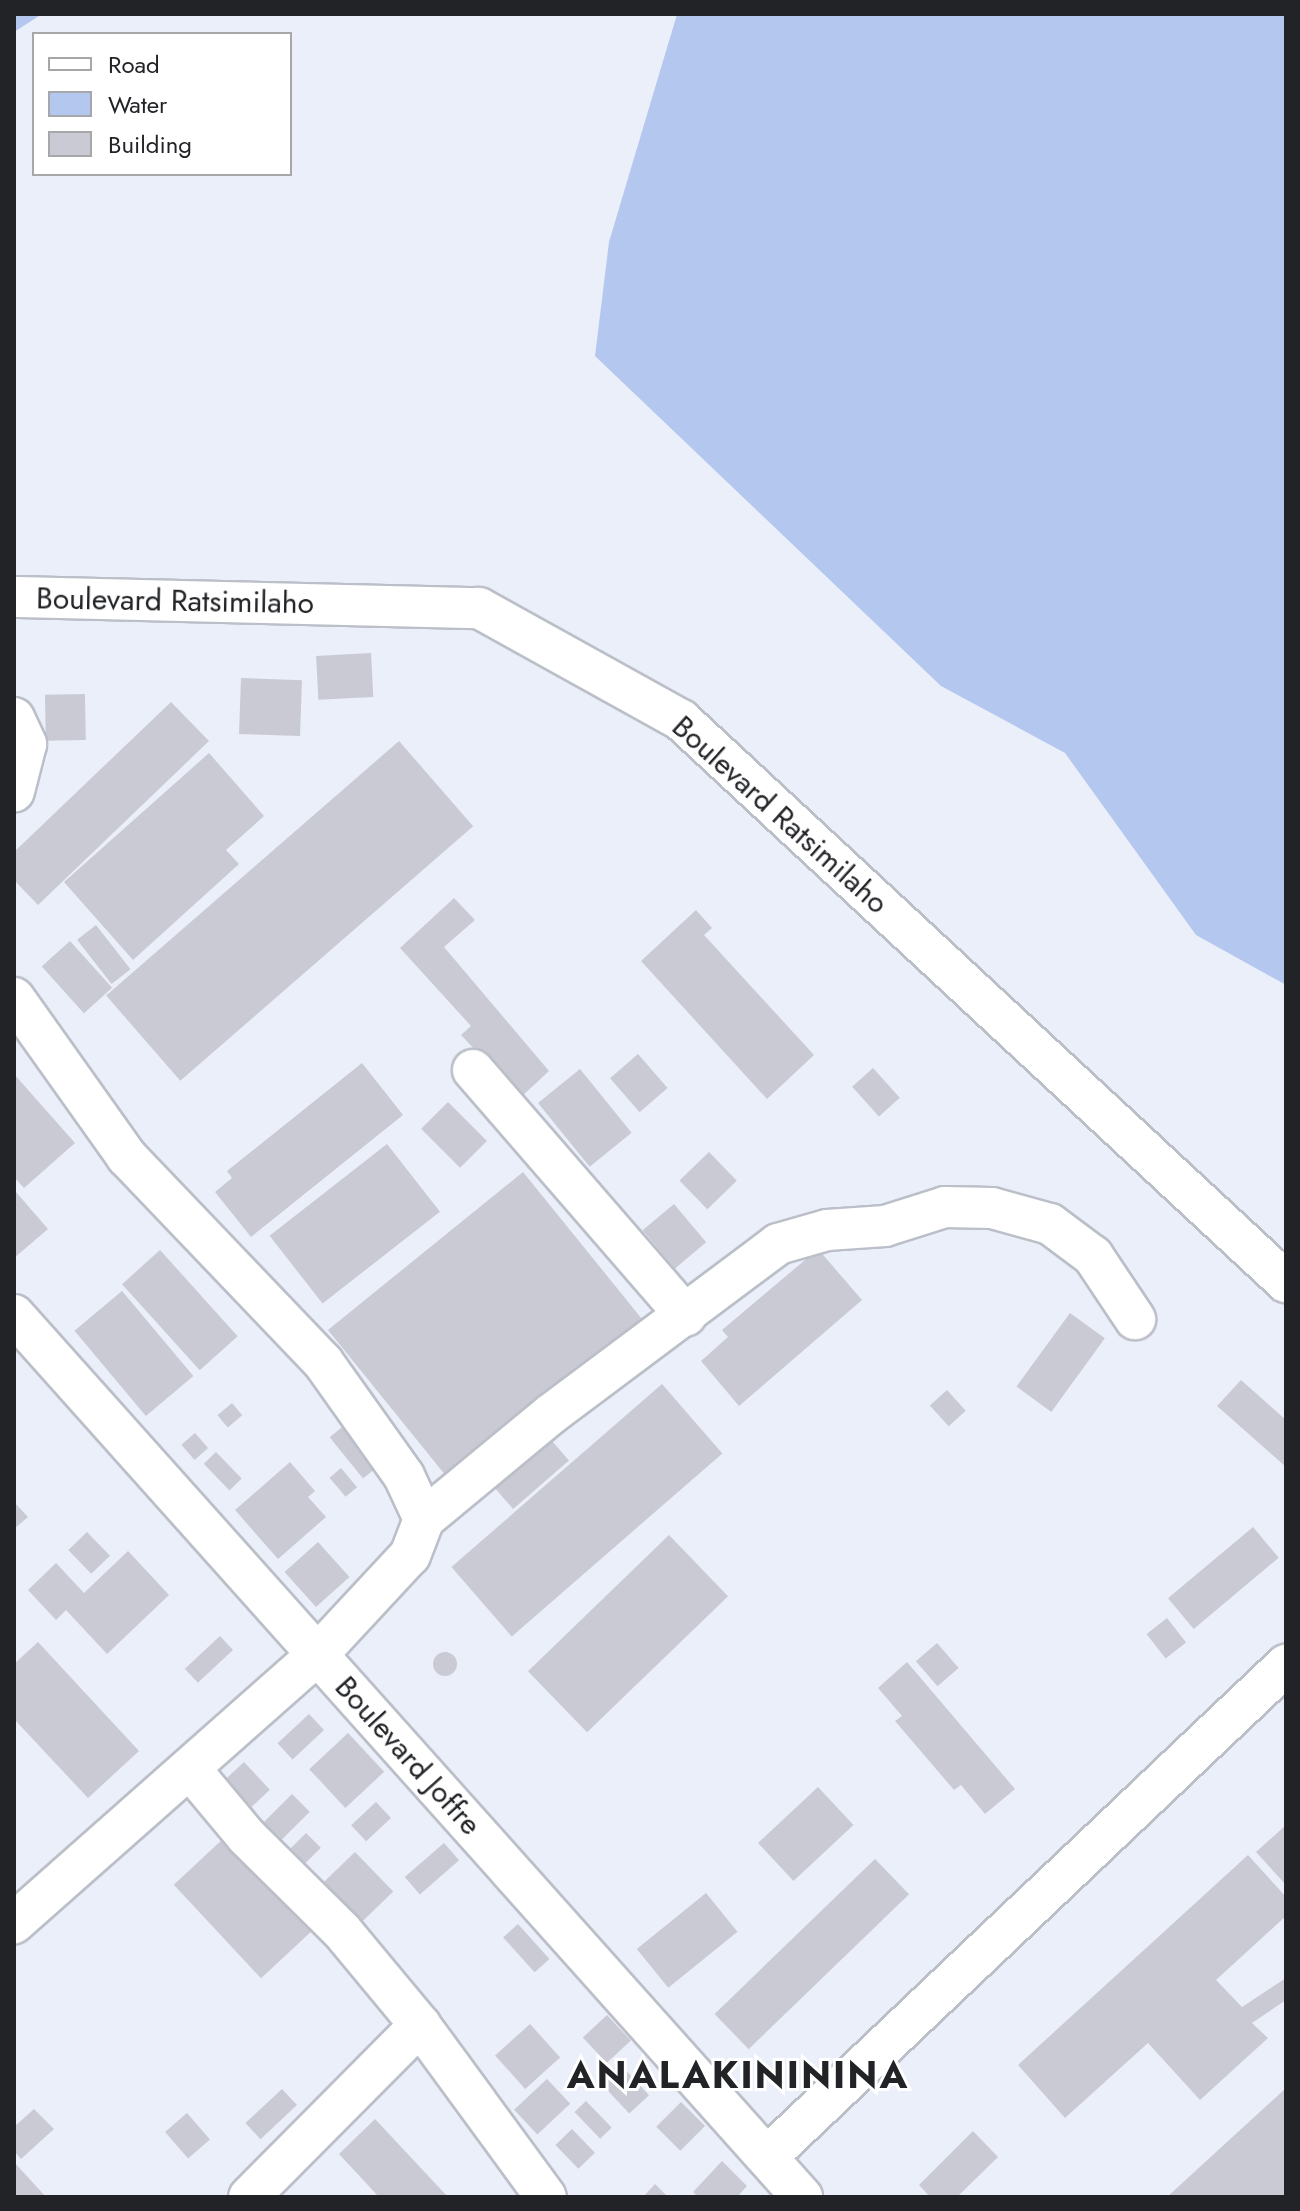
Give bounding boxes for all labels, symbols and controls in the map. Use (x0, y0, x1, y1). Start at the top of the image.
legend (32, 32, 292, 176)
text: Road (108, 47, 160, 82)
text: Water (108, 87, 167, 122)
text: Building (108, 127, 192, 162)
street label: Boulevard Ratsimilaho (36, 581, 314, 621)
street label: Boulevard Ratsimilaho (665, 709, 895, 921)
street label: Boulevard Joffre (327, 1669, 489, 1843)
district label: ANALAKINININA (567, 2052, 909, 2098)

